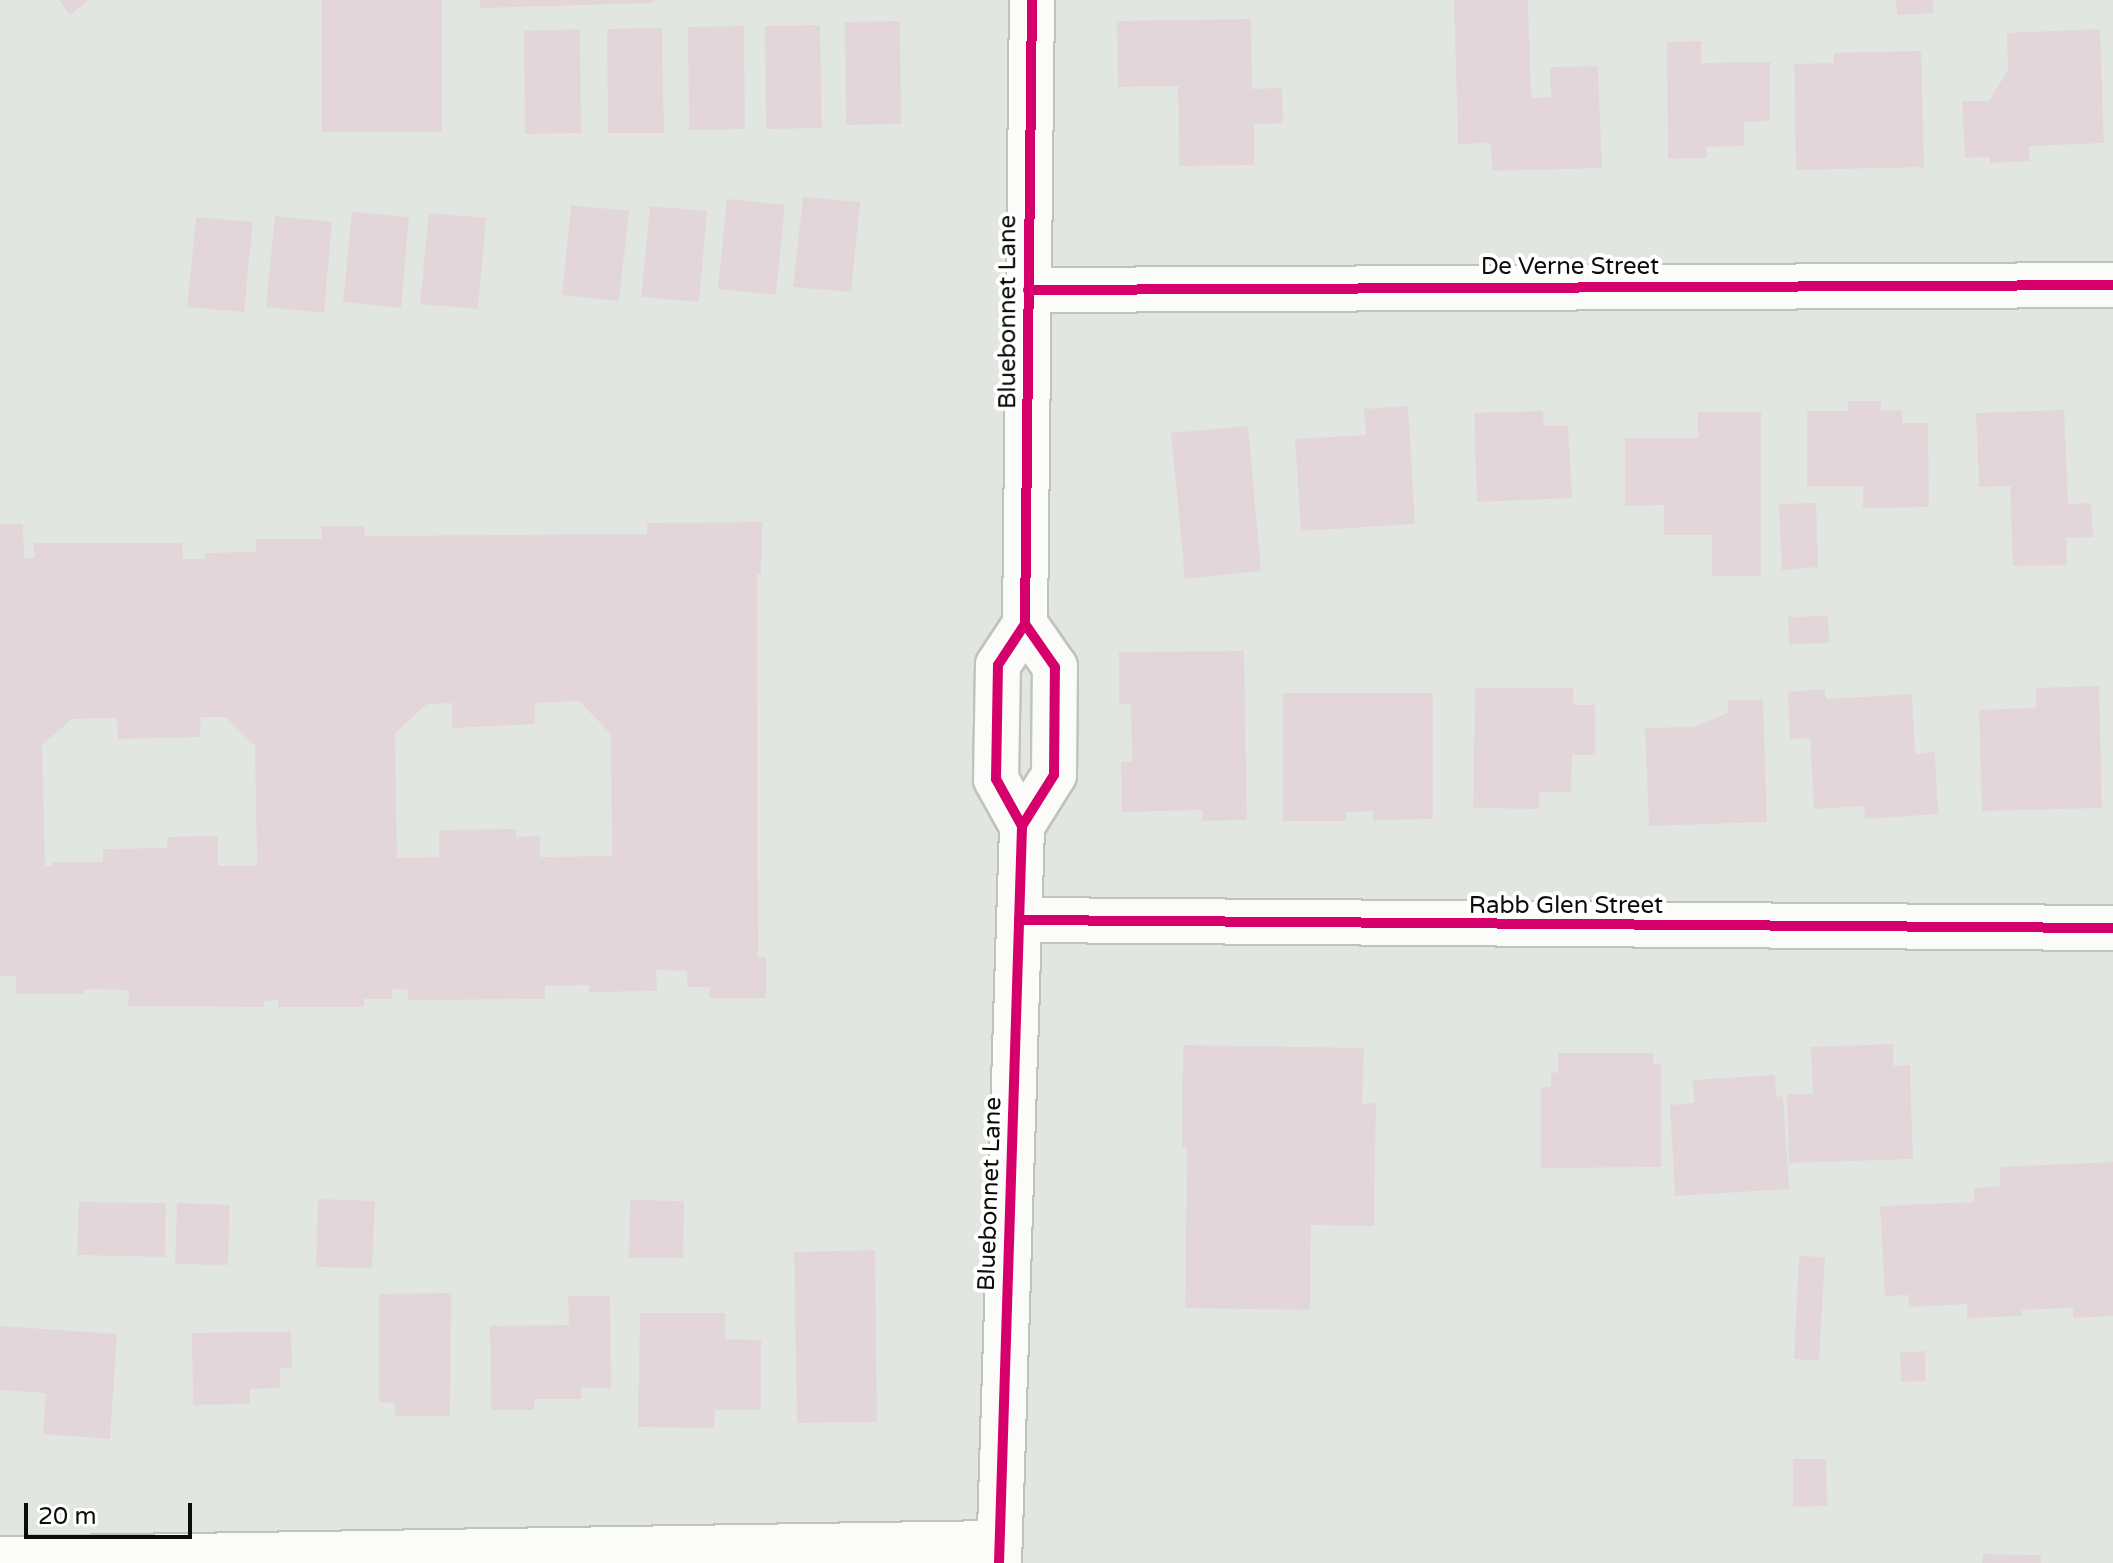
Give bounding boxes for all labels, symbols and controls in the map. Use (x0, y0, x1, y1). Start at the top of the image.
street label: Bluebonnet Lane (994, 215, 1022, 409)
street label: De Verne Street (1481, 253, 1659, 281)
street label: Rabb Glen Street (1469, 892, 1663, 920)
street label: Bluebonnet Lane (972, 1097, 1008, 1291)
scale bar (28, 1487, 196, 1537)
text: 20 m (38, 1502, 96, 1531)

